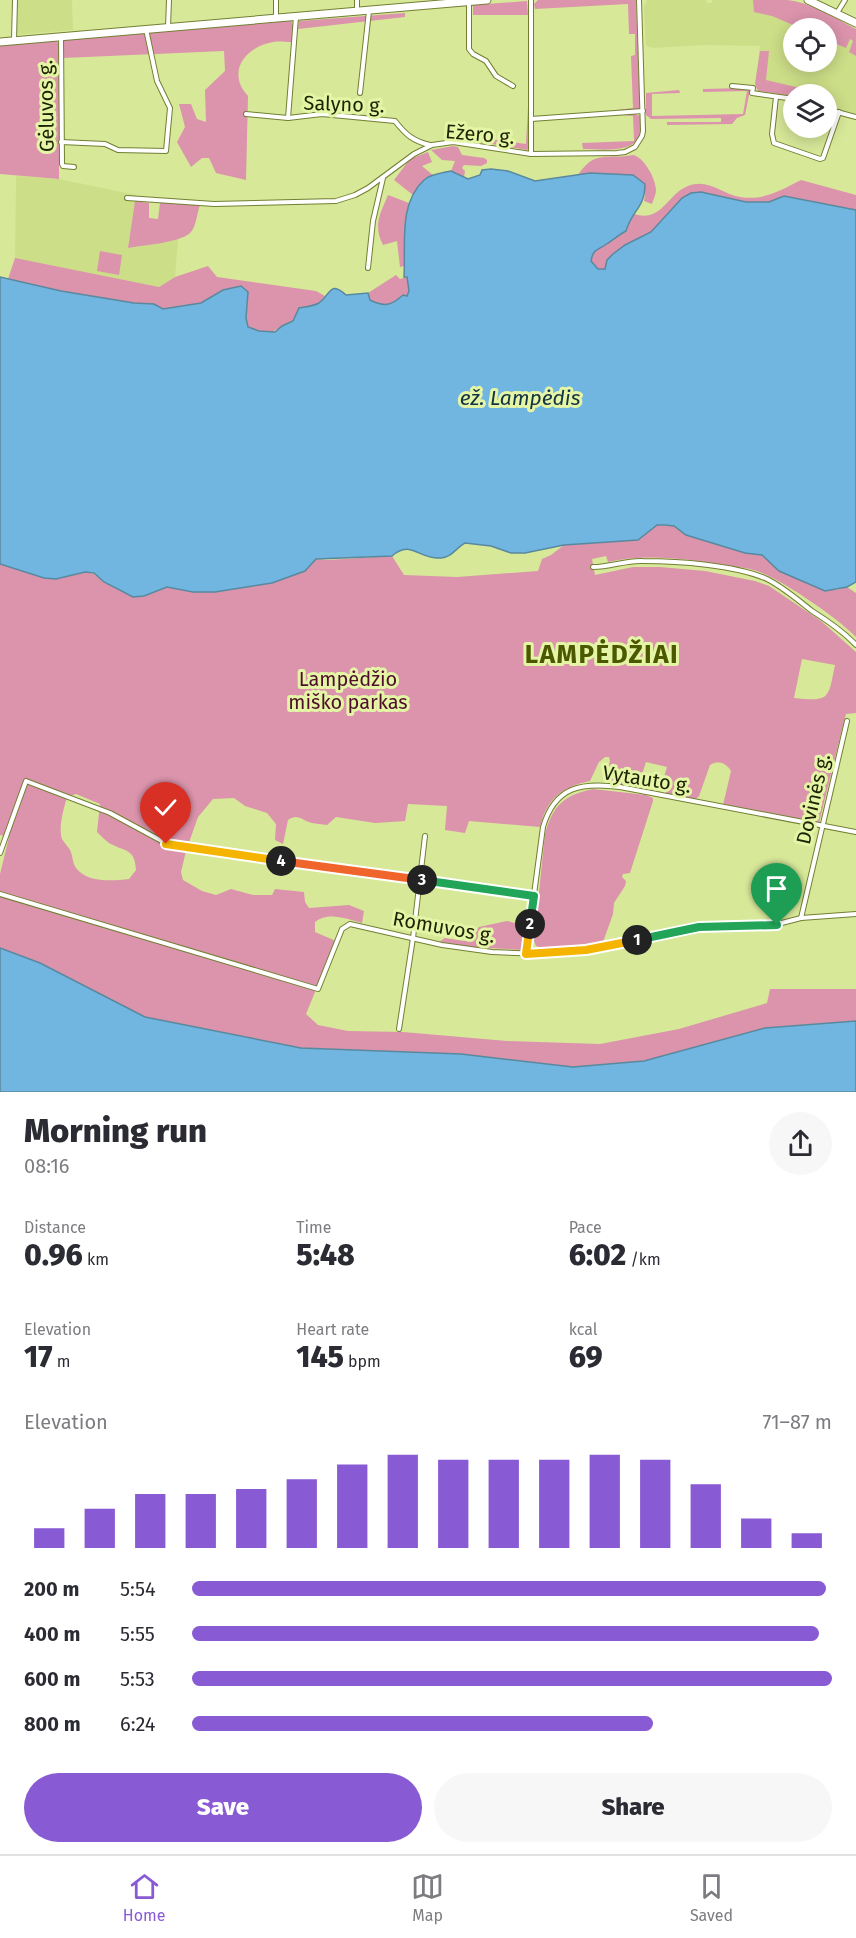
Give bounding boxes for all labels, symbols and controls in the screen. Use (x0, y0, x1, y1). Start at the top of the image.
map controls (783, 18, 837, 138)
button: locate (783, 18, 837, 72)
street label: Gėluvos g. (33, 60, 59, 152)
button: layers (783, 84, 837, 138)
street label: Salyno g. (303, 91, 385, 117)
street label: Ežero g. (444, 119, 516, 149)
water label: ež. Lampėdis (460, 385, 581, 411)
district label: LAMPĖDŽIAI (525, 639, 679, 670)
park label: Lampėdžio miško parkas (288, 667, 408, 714)
street label: Dovinės g. (791, 751, 835, 847)
street label: Vytauto g. (601, 760, 693, 798)
pin (140, 782, 191, 844)
icon: check (149, 791, 182, 824)
pin: 4 (266, 846, 296, 876)
text: 4 (276, 851, 286, 870)
pin (751, 863, 802, 925)
pin: 3 (407, 865, 437, 895)
text: 3 (418, 870, 426, 889)
icon: arrive (760, 872, 793, 905)
street label: Romuvos g. (391, 906, 497, 948)
pin: 2 (515, 909, 545, 939)
text: 2 (526, 914, 534, 933)
pin: 1 (622, 925, 652, 955)
text: 1 (633, 930, 641, 949)
text: Morning run (24, 1111, 207, 1151)
button: share (769, 1112, 832, 1175)
text: 08:16 (24, 1154, 70, 1178)
text: Distance (24, 1218, 86, 1237)
text: Time (296, 1218, 332, 1237)
text: Pace (569, 1218, 602, 1237)
text: 0.96 (24, 1237, 83, 1273)
text: 5:48 (296, 1237, 355, 1273)
text: 6:02 (569, 1237, 626, 1273)
text: km (83, 1250, 109, 1269)
text: /km (626, 1250, 661, 1269)
text: Elevation (24, 1320, 91, 1339)
text: Heart rate (296, 1320, 369, 1339)
text: kcal (569, 1320, 597, 1339)
text: 17 (24, 1339, 52, 1375)
text: 145 (296, 1339, 344, 1375)
text: 69 (569, 1339, 603, 1375)
text: m (52, 1352, 70, 1371)
text: bpm (344, 1352, 381, 1371)
text: Elevation (24, 1410, 108, 1434)
text: 71–87 m (762, 1410, 832, 1434)
text: 200 m (24, 1577, 79, 1601)
text: 5:54 (120, 1577, 156, 1601)
text: 400 m (24, 1622, 80, 1646)
text: 5:55 (120, 1622, 155, 1646)
text: 600 m (24, 1667, 80, 1691)
text: 5:53 (120, 1667, 155, 1691)
text: 800 m (24, 1712, 81, 1736)
text: 6:24 (120, 1712, 155, 1736)
button: Save (24, 1773, 422, 1842)
button: Share (434, 1773, 832, 1842)
tab: Home (123, 1870, 166, 1925)
tab: Map (411, 1870, 444, 1925)
tab: Saved (690, 1870, 733, 1925)

